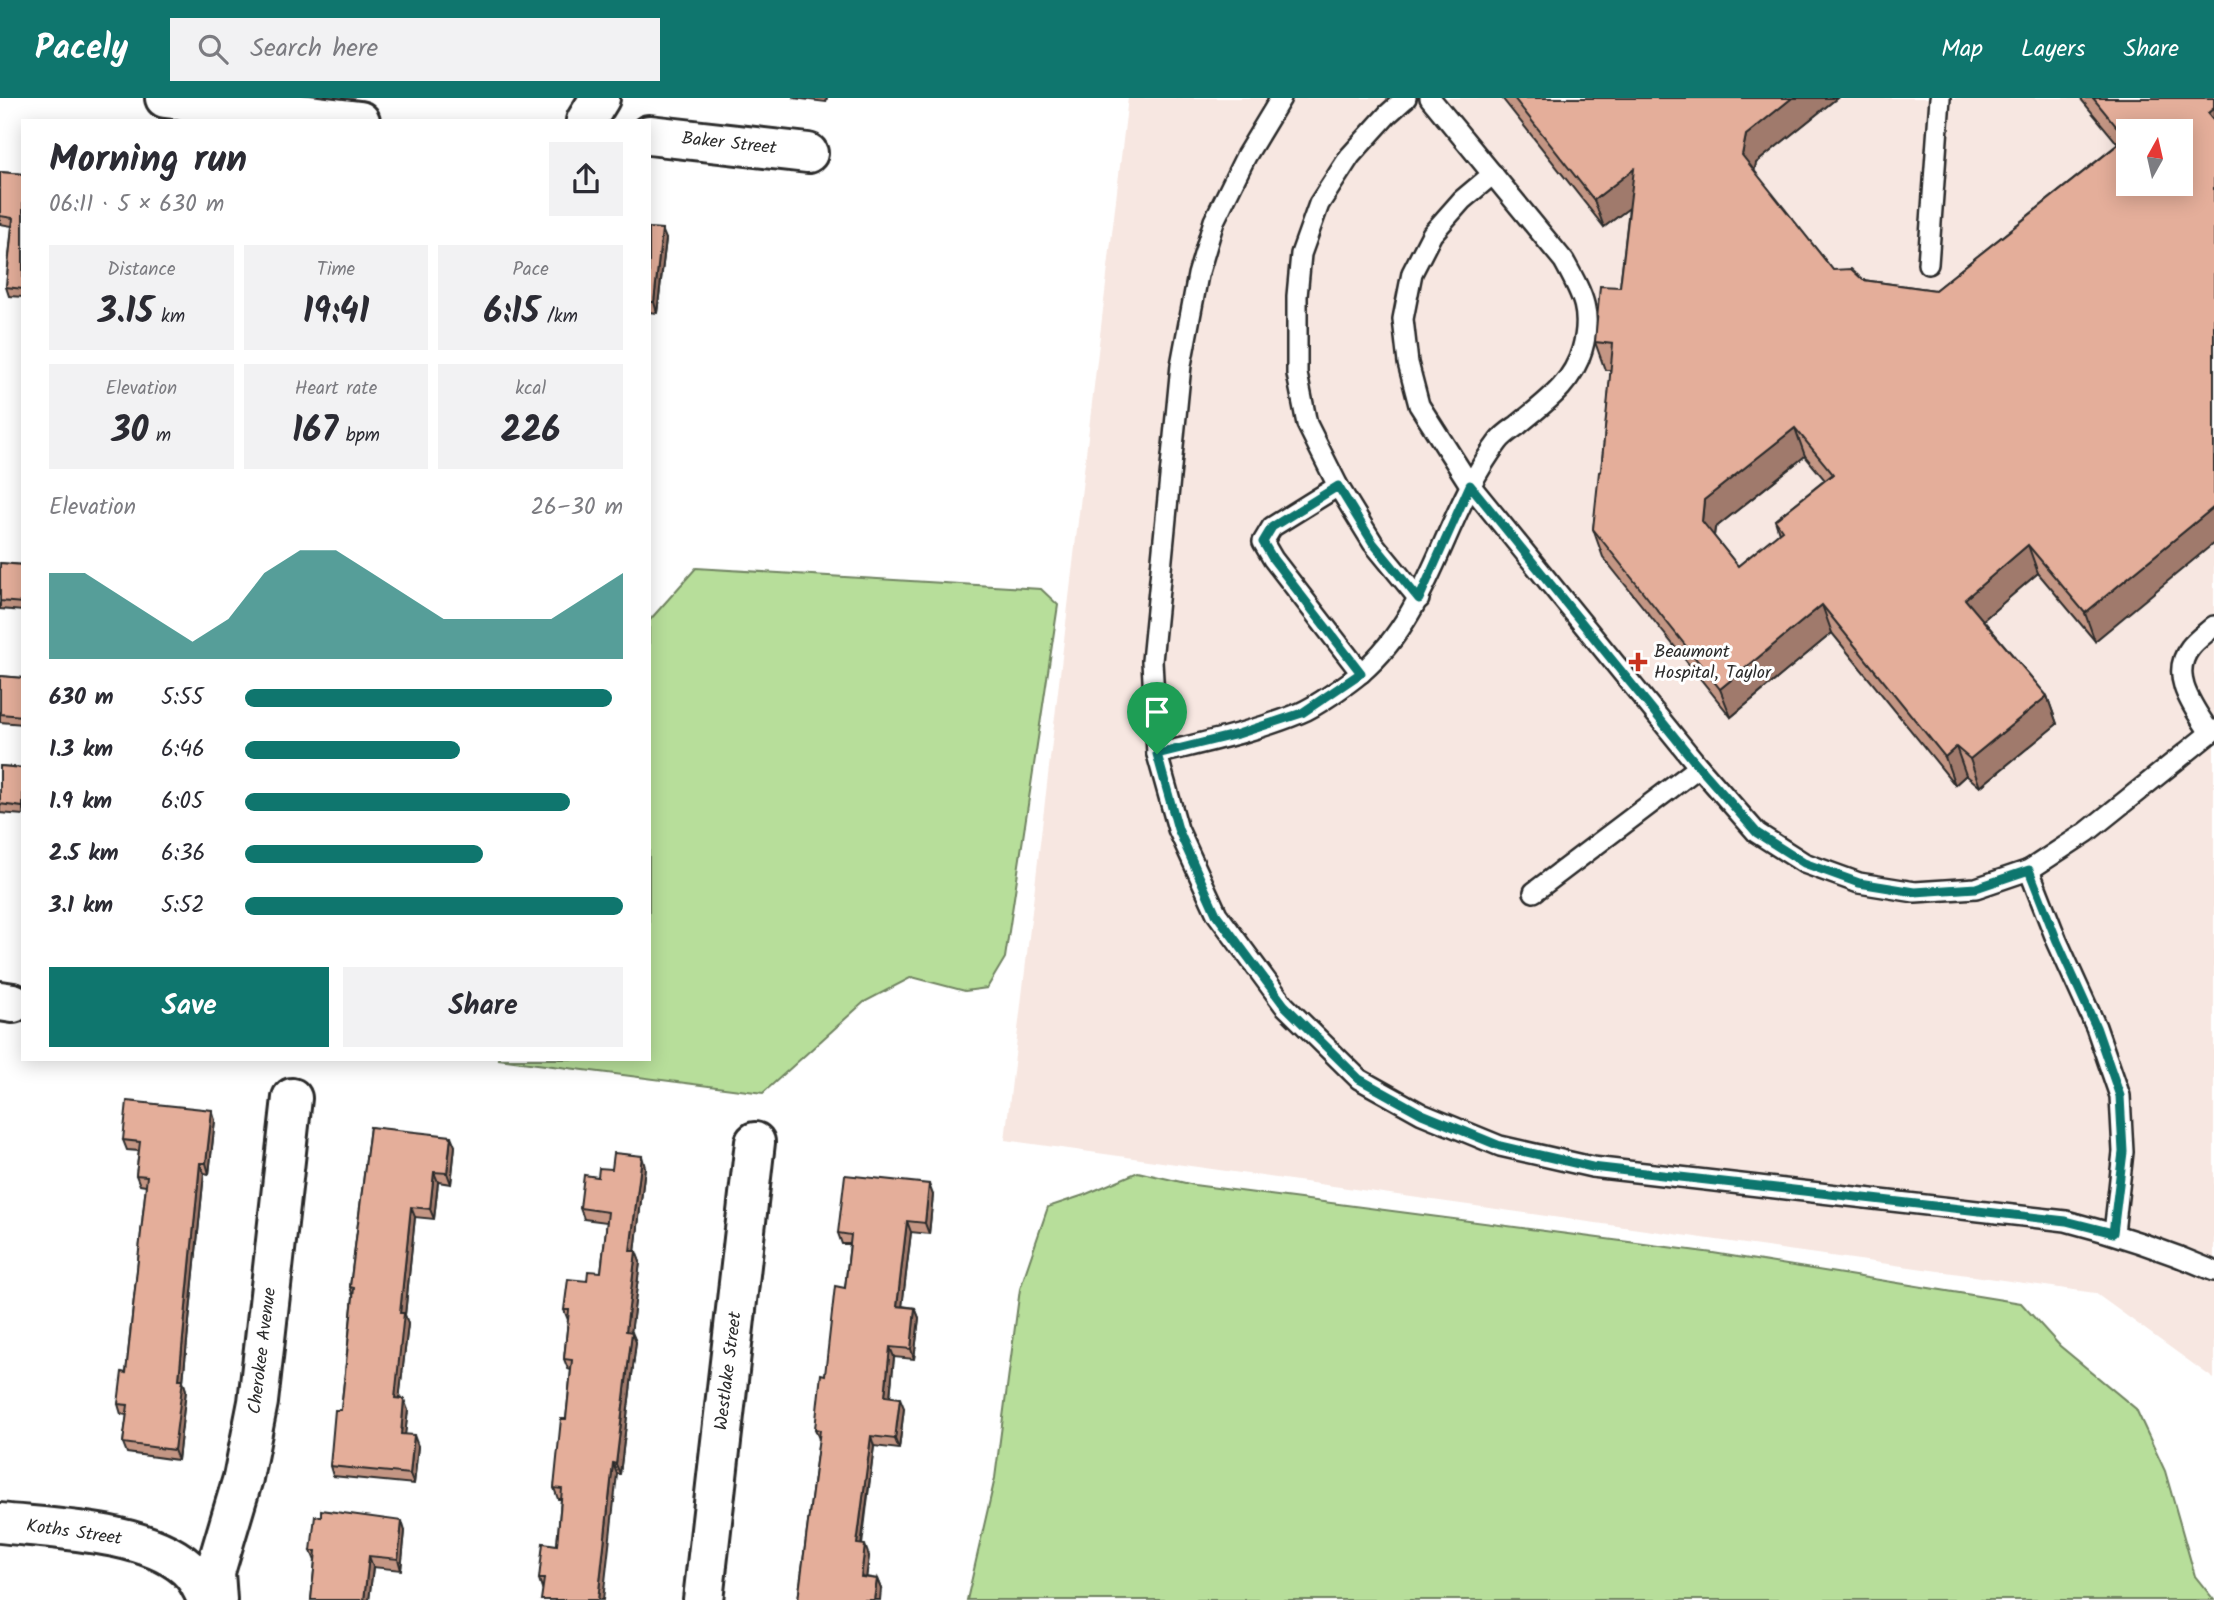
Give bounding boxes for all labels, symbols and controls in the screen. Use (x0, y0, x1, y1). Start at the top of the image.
search box (170, 18, 660, 81)
text: Pacely (35, 23, 128, 76)
text: Search here (250, 28, 378, 70)
icon: search (194, 30, 232, 68)
text: Map (1941, 30, 1983, 69)
text: Layers (2021, 30, 2085, 69)
text: Share (2123, 30, 2179, 69)
north arrow (2116, 119, 2193, 196)
map controls (2116, 119, 2193, 196)
street label: Baker Street (680, 125, 779, 164)
text: Morning run (49, 131, 247, 191)
button: share (549, 142, 623, 216)
text: 06:11 · 5 × 630 m (49, 187, 224, 223)
text: Distance (107, 255, 175, 285)
text: Time (317, 255, 355, 285)
text: Pace (513, 255, 549, 285)
text: 3.15 (98, 285, 153, 341)
text: 19:41 (303, 285, 369, 341)
text: 6:15 (484, 285, 539, 341)
text: km (153, 302, 185, 332)
text: /km (539, 302, 578, 332)
text: Elevation (105, 374, 177, 404)
text: Heart rate (295, 374, 377, 404)
text: kcal (515, 374, 546, 404)
text: 30 (111, 404, 149, 460)
text: 167 (292, 404, 338, 460)
text: 226 (501, 404, 561, 460)
text: m (149, 421, 171, 451)
text: bpm (338, 421, 380, 451)
text: Elevation (49, 490, 136, 526)
text: 26–30 m (531, 490, 623, 526)
place label: Beaumont Hospital, Taylor (1654, 638, 1772, 688)
marker: Beaumont Hospital, Taylor (1628, 652, 1648, 672)
text: 630 m (49, 680, 114, 716)
text: 5:55 (161, 680, 204, 716)
pin (1127, 682, 1187, 754)
icon: arrive (1138, 693, 1176, 731)
text: 1.3 km (49, 732, 113, 768)
text: 6:46 (161, 732, 205, 768)
text: 1.9 km (49, 784, 112, 820)
text: 6:05 (161, 784, 203, 820)
text: 2.5 km (49, 836, 119, 872)
text: 6:36 (161, 836, 205, 872)
text: 3.1 km (49, 888, 113, 924)
text: 5:52 (161, 888, 205, 924)
button: Save (49, 967, 329, 1047)
button: Share (343, 967, 623, 1047)
street label: Cherokee Avenue (241, 1286, 285, 1416)
street label: Westlake Street (707, 1309, 751, 1432)
street label: Koths Street (24, 1512, 125, 1554)

